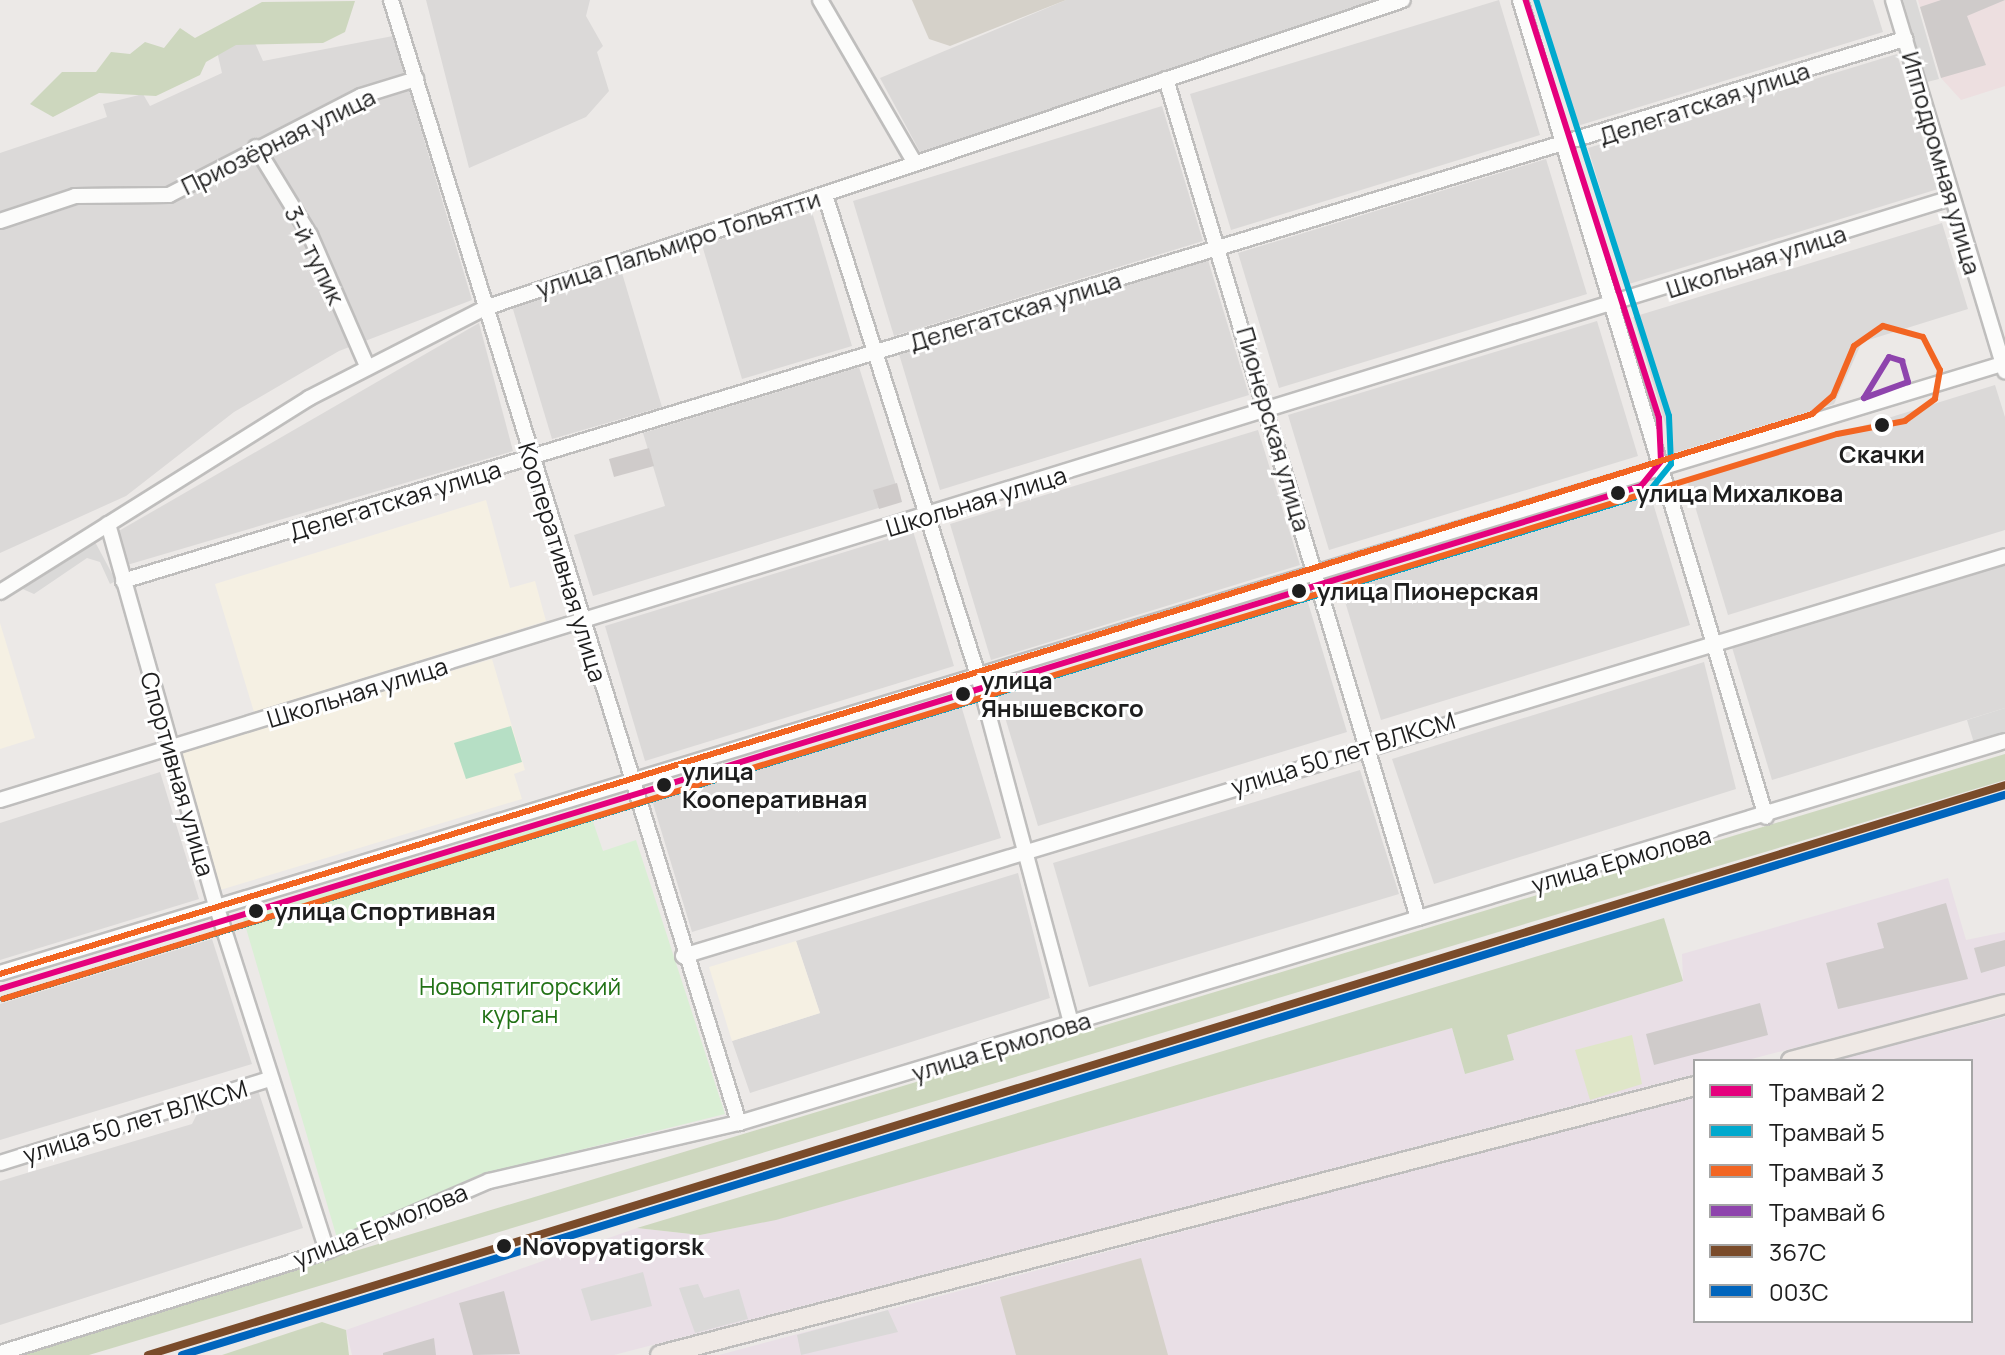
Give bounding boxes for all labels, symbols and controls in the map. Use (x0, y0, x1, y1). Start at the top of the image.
street label: Ипподромная улица (1896, 48, 1988, 278)
street label: Делегатская улица (1595, 55, 1813, 151)
street label: Приозёрная улица (176, 82, 380, 200)
street label: улица Пальмиро Тольятти (532, 183, 824, 303)
street label: 3-й тупик (279, 201, 351, 309)
street label: Школьная улица (1662, 218, 1850, 304)
street label: Делегатская улица (906, 265, 1124, 357)
street label: Пионерская улица (1231, 323, 1317, 535)
marker: Скачки (1871, 414, 1893, 436)
street label: Кооперативная улица (513, 439, 613, 685)
place label: Скачки (1839, 440, 1925, 468)
street label: Делегатская улица (286, 454, 504, 546)
street label: Школьная улица (882, 460, 1070, 542)
place label: улица Михалкова (1636, 479, 1843, 507)
marker: улица Михалкова (1607, 482, 1629, 504)
place label: улица Пионерская (1317, 577, 1539, 605)
marker: улица Пионерская (1288, 580, 1310, 602)
street label: Школьная улица (263, 651, 451, 733)
place label: улица Янышевского (981, 666, 1144, 722)
street label: Спортивная улица (135, 668, 221, 880)
marker: улица Янышевского (952, 683, 974, 705)
street label: улица 50 лет ВЛКСМ (1227, 705, 1459, 801)
place label: улица Кооперативная (682, 757, 867, 813)
marker: улица Кооперативная (653, 774, 675, 796)
street label: улица Ермолова (1528, 820, 1714, 898)
place label: улица Спортивная (274, 897, 496, 925)
marker: улица Спортивная (245, 900, 267, 922)
park label: Новопятигорский курган (419, 972, 621, 1028)
street label: улица Ермолова (908, 1005, 1094, 1087)
legend (1693, 1059, 1973, 1323)
street label: улица 50 лет ВЛКСМ (19, 1073, 251, 1169)
text: Трамвай 2 (1769, 1075, 1885, 1108)
text: Трамвай 5 (1769, 1115, 1885, 1148)
text: Трамвай 3 (1769, 1155, 1884, 1188)
street label: улица Ермолова (289, 1177, 471, 1273)
text: Трамвай 6 (1769, 1195, 1886, 1228)
place label: Novopyatigorsk (522, 1232, 704, 1260)
marker: Novopyatigorsk (493, 1235, 515, 1257)
text: 367С (1769, 1235, 1826, 1268)
text: 003С (1769, 1275, 1829, 1308)

